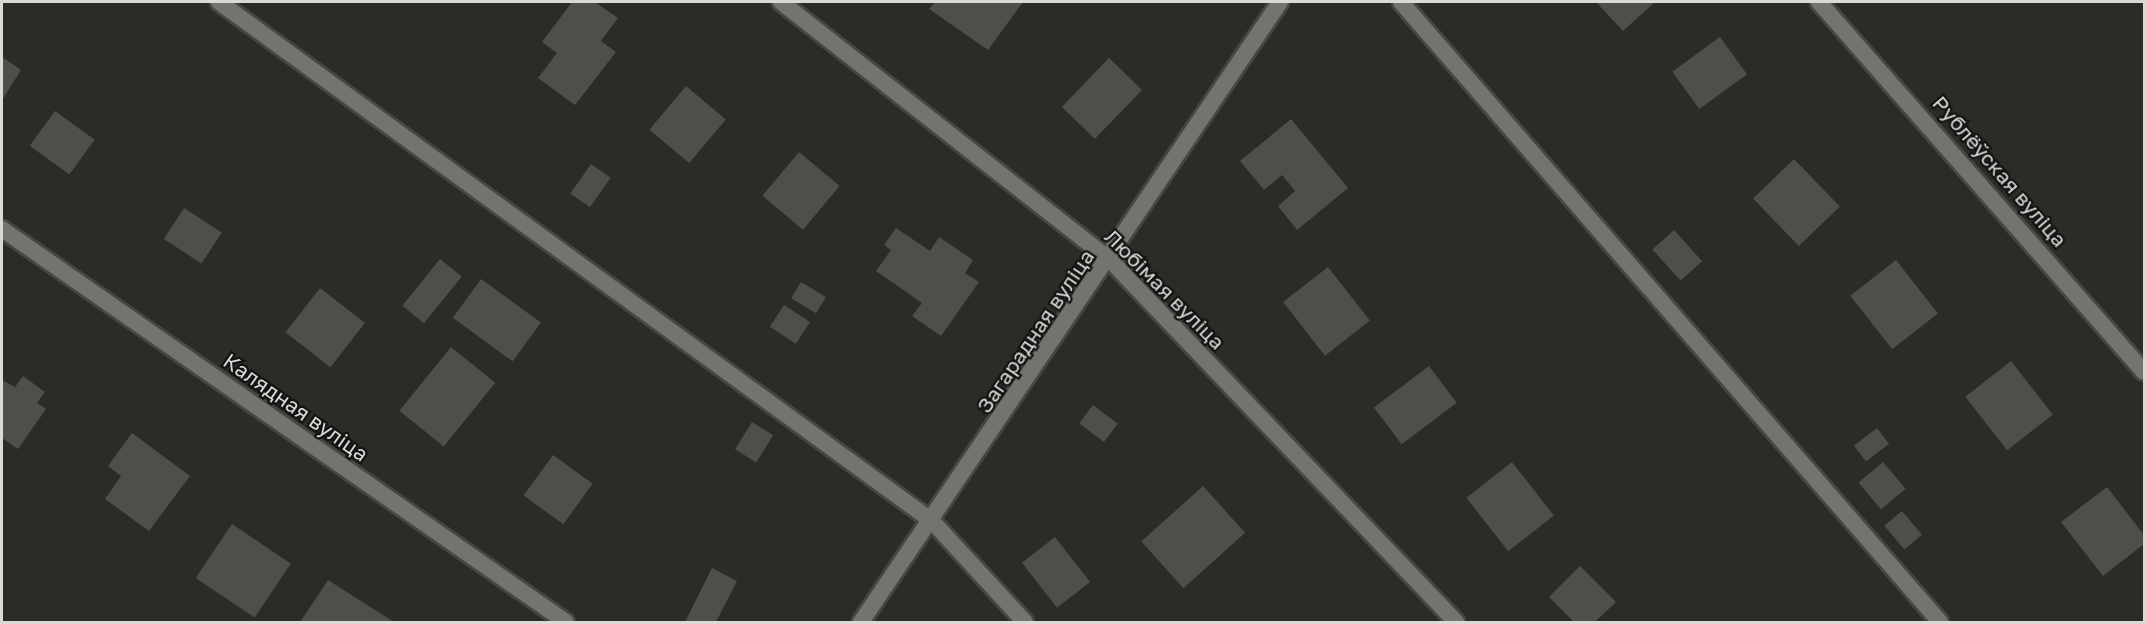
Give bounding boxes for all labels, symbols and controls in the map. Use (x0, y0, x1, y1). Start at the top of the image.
street label: Рублёўская вуліца (1928, 90, 2072, 252)
street label: Любімая вуліца (1100, 224, 1230, 354)
street label: Загарадная вуліца (971, 245, 1099, 417)
street label: Калядная вуліца (219, 348, 373, 466)

